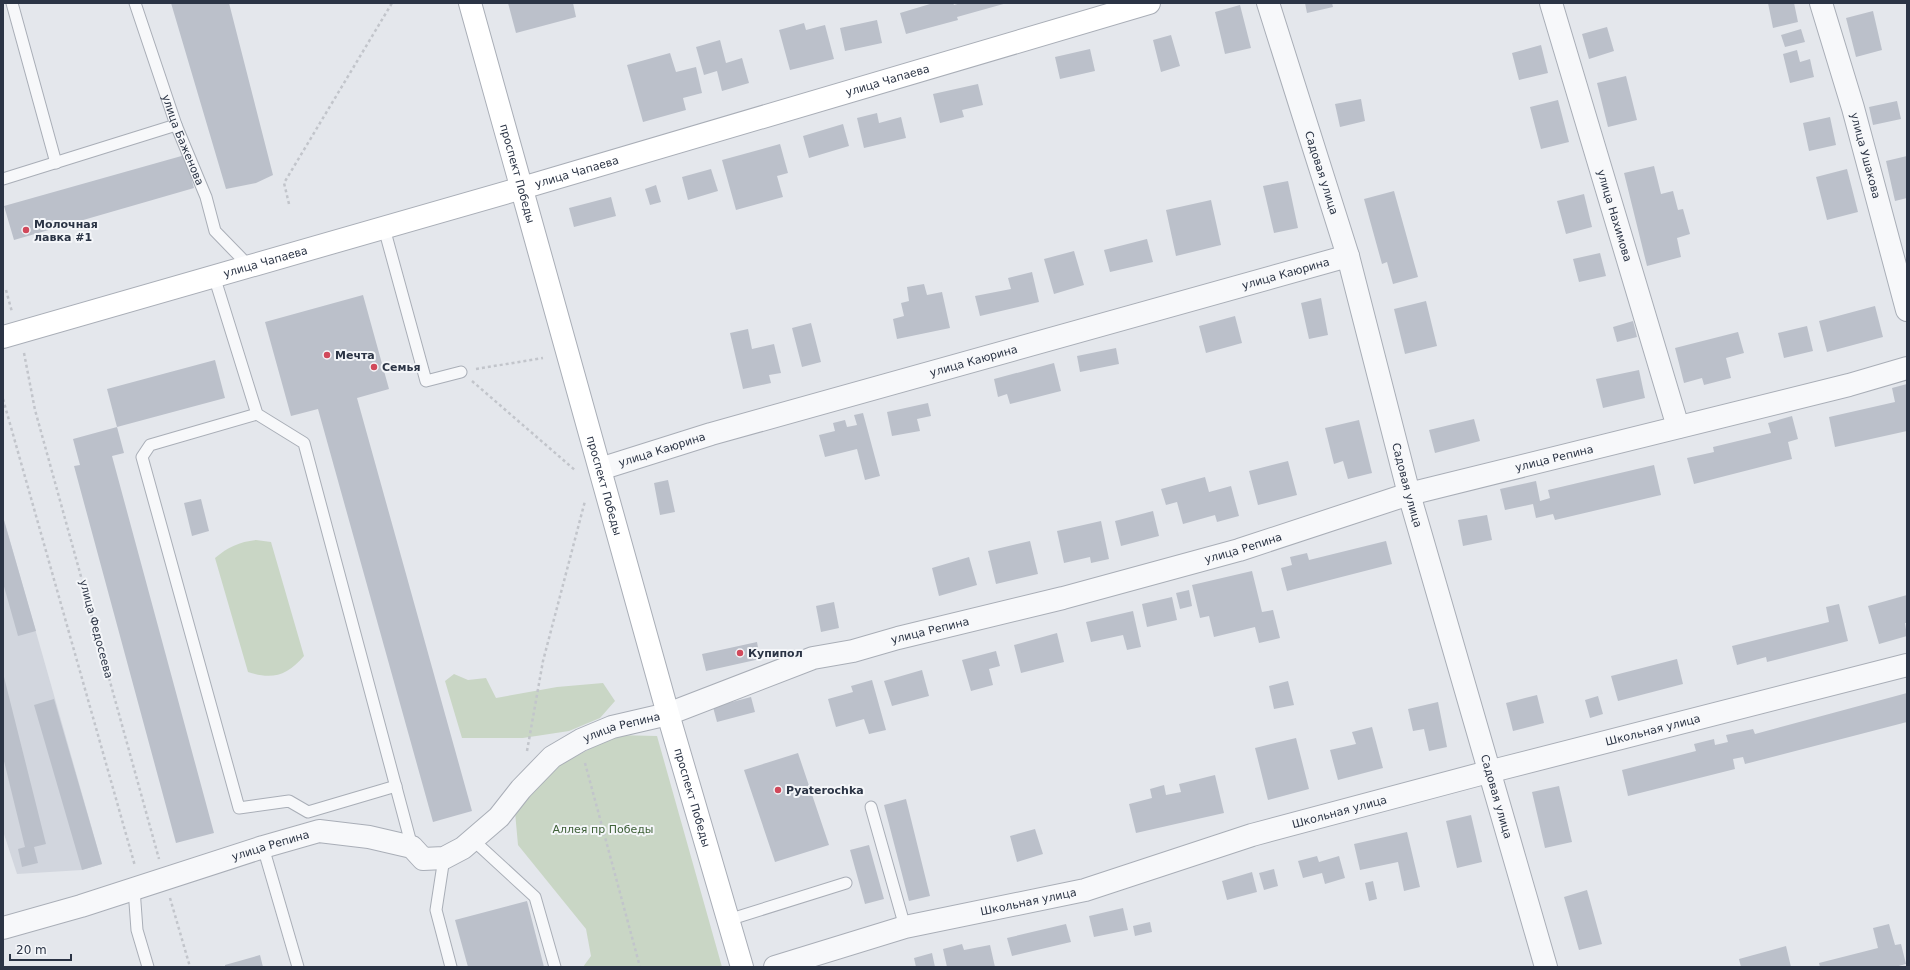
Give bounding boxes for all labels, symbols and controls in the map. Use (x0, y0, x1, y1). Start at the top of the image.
street label: улица Чапаева (844, 62, 931, 99)
street label: улица Баженова (160, 93, 207, 187)
street label: улица Ушакова (1848, 111, 1883, 200)
street label: проспект Победы (497, 122, 537, 225)
street label: Садовая улица (1302, 129, 1341, 216)
street label: улица Чапаева (533, 153, 620, 190)
street label: улица Нахимова (1595, 168, 1635, 263)
place label: Молочная лавка #1 (34, 218, 98, 244)
marker: Молочная лавка #1 (21, 225, 31, 235)
street label: улица Чапаева (222, 243, 309, 280)
street label: улица Каюрина (1240, 255, 1331, 292)
street label: улица Каюрина (928, 342, 1019, 379)
place label: Мечта (335, 349, 375, 362)
marker: Мечта (322, 350, 332, 360)
place label: Семья (382, 361, 421, 374)
marker: Семья (369, 362, 379, 372)
street label: улица Каюрина (617, 430, 707, 469)
street label: проспект Победы (584, 435, 624, 537)
street label: Садовая улица (1390, 441, 1425, 529)
street label: улица Репина (1514, 442, 1595, 474)
street label: улица Репина (1203, 530, 1284, 566)
street label: улица Федосеева (77, 578, 115, 680)
street label: улица Репина (889, 615, 970, 646)
place label: Купипол (748, 647, 803, 660)
marker: Купипол (735, 648, 745, 658)
street label: улица Репина (581, 710, 661, 745)
street label: Школьная улица (1604, 712, 1702, 748)
street label: проспект Победы (672, 746, 713, 848)
street label: Садовая улица (1478, 753, 1515, 840)
place label: Pyaterochka (786, 784, 864, 797)
marker: Pyaterochka (773, 785, 783, 795)
street label: Школьная улица (1290, 793, 1388, 831)
park label: Аллея пр Победы (553, 823, 653, 836)
street label: улица Репина (230, 828, 311, 863)
street label: Школьная улица (979, 885, 1078, 918)
scale bar (10, 936, 71, 962)
text: 20 m (16, 943, 47, 957)

